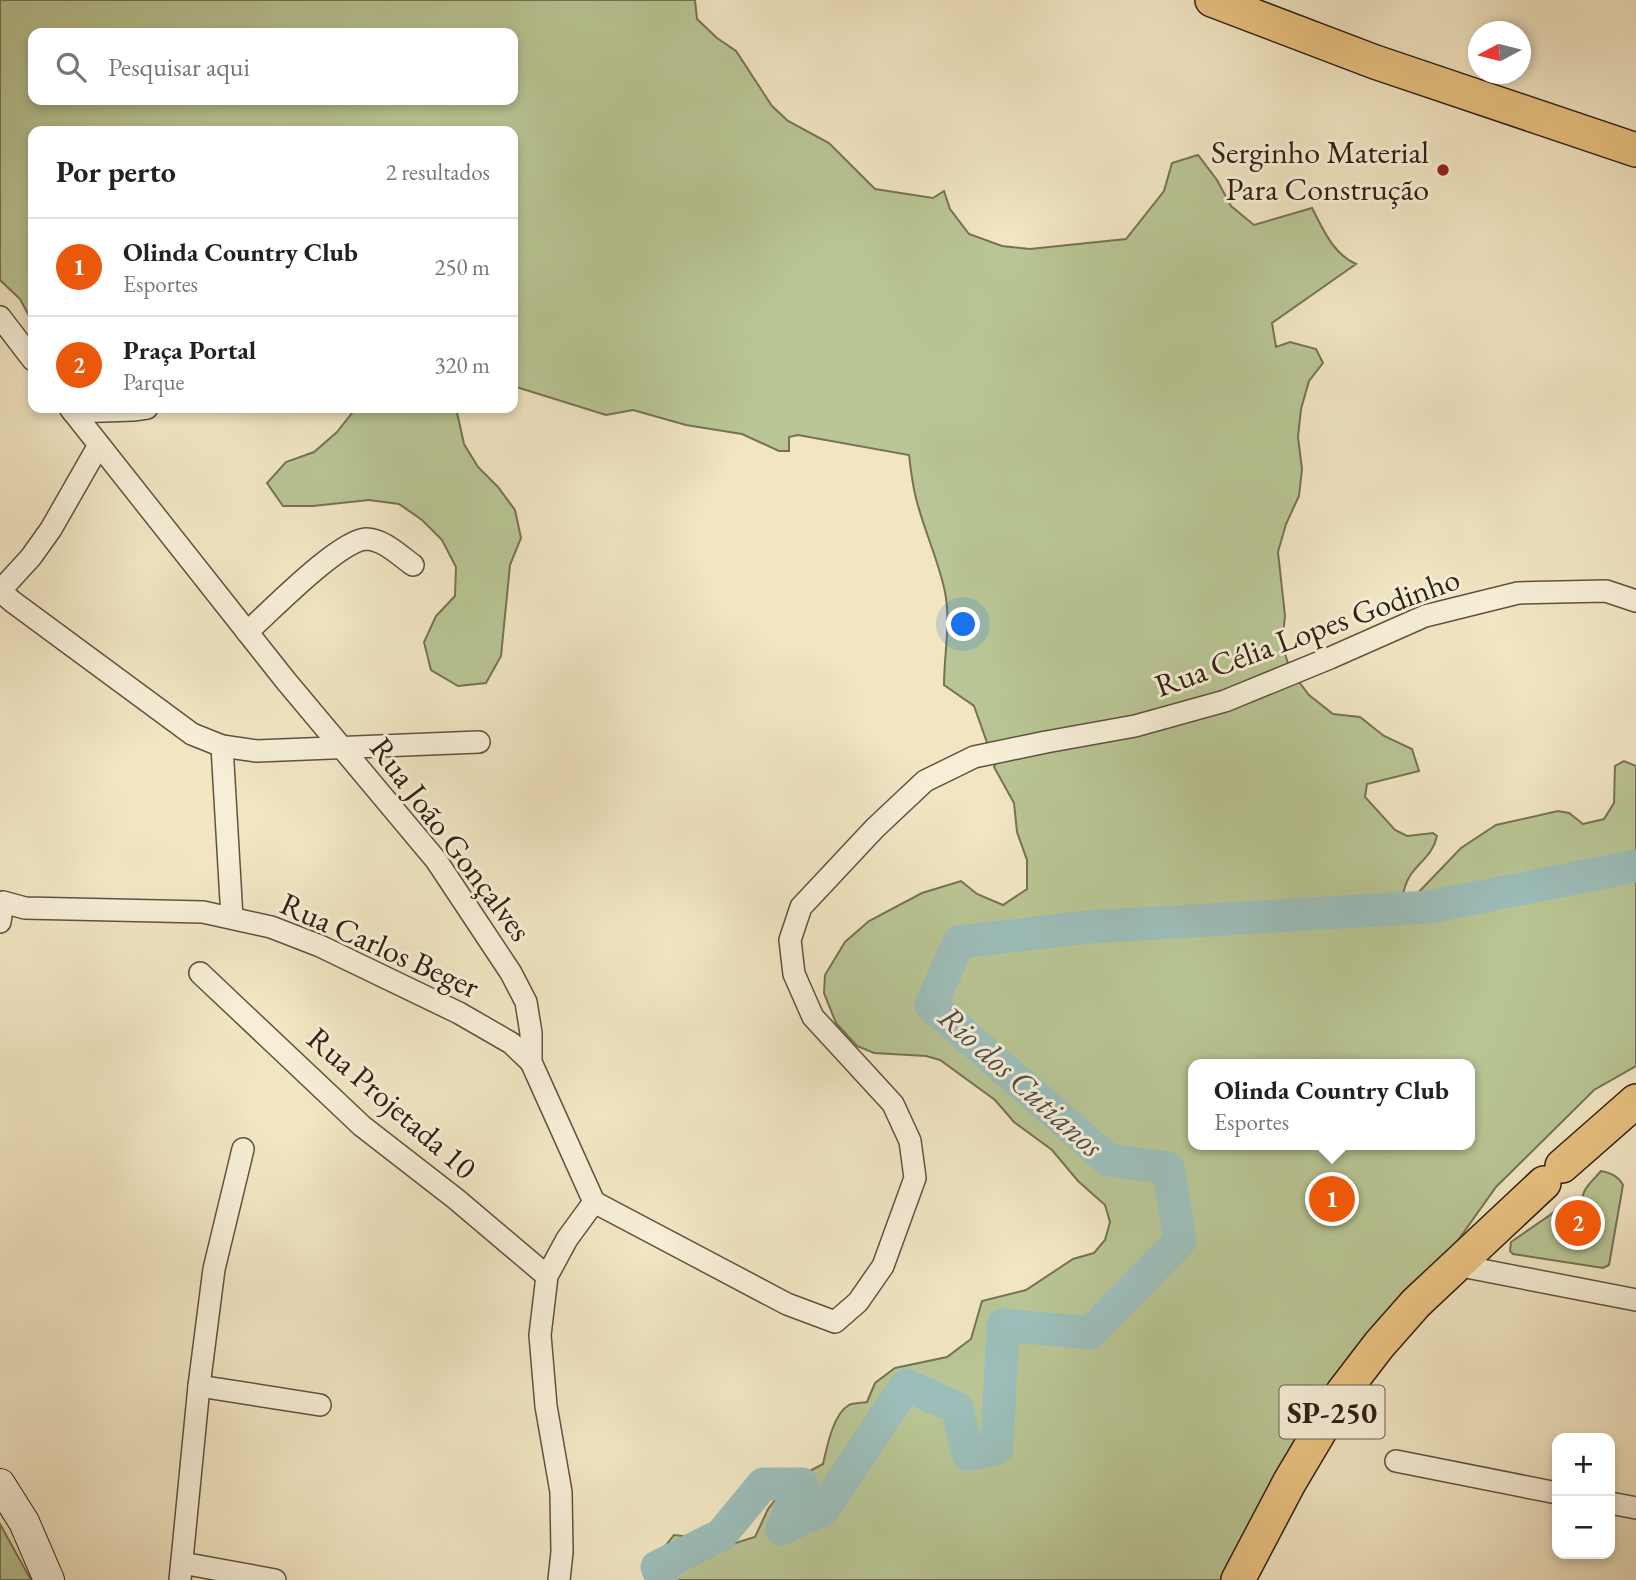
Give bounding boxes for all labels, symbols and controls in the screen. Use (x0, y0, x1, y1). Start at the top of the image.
north arrow (1468, 21, 1531, 84)
search box (28, 28, 518, 105)
icon: search (52, 48, 90, 86)
text: Pesquisar aqui (108, 50, 250, 84)
place label: Serginho Material Para Construção (1211, 131, 1429, 210)
text: Por perto (56, 152, 176, 191)
text: 2 resultados (386, 157, 490, 187)
marker: Serginho Material Para Construção (1435, 162, 1451, 178)
text: Olinda Country Club (123, 235, 358, 269)
text: 1 (73, 252, 85, 282)
text: 250 m (434, 252, 490, 282)
text: Esportes (123, 269, 198, 299)
text: Praça Portal (123, 333, 256, 367)
text: 2 (73, 350, 85, 380)
text: 320 m (434, 350, 490, 380)
text: Parque (123, 367, 185, 397)
street label: Rua Célia Lopes Godinho (1149, 557, 1465, 707)
your location (946, 607, 980, 641)
street label: Rua João Gonçalves (360, 729, 542, 949)
street label: Rua Carlos Beger (274, 882, 486, 1008)
water label: Rio dos Cutianos (929, 996, 1113, 1167)
street label: Rua Projetada 10 (298, 1018, 486, 1188)
popup (1188, 1059, 1475, 1150)
text: Olinda Country Club (1214, 1073, 1449, 1107)
text: Esportes (1214, 1107, 1289, 1137)
pin: 1 (1309, 1173, 1355, 1225)
pin: 2 (1555, 1197, 1601, 1249)
road number: SP-250 (1280, 1386, 1384, 1438)
map controls (1552, 1433, 1615, 1559)
button: + (1552, 1433, 1615, 1496)
button: − (1552, 1496, 1615, 1559)

